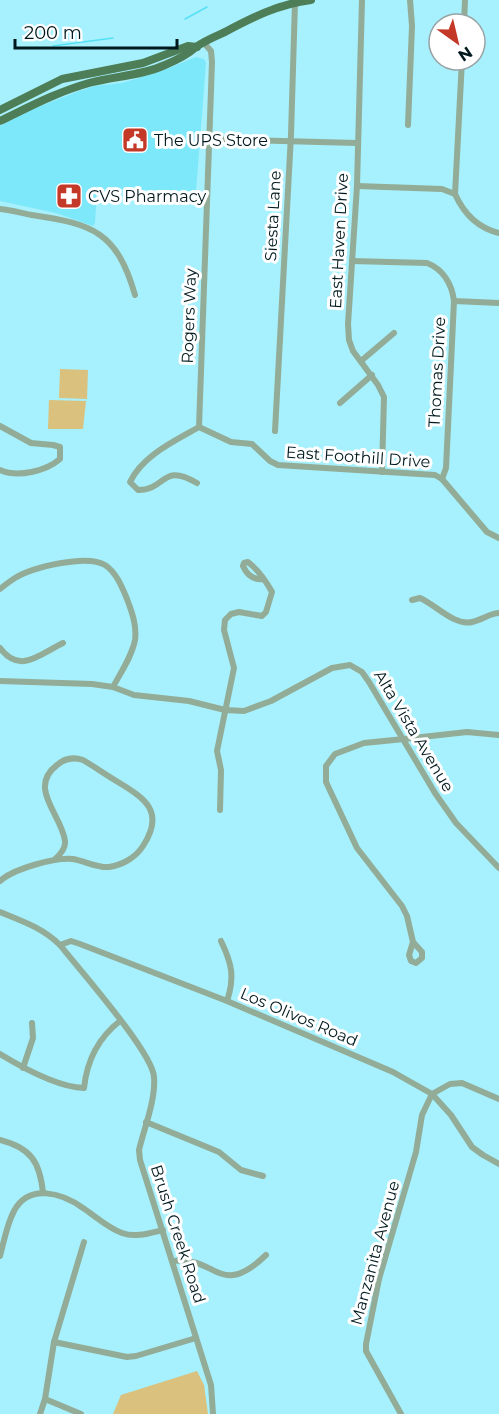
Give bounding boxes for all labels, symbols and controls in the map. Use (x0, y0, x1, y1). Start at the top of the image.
scale bar (15, 12, 177, 50)
north arrow (427, 12, 487, 72)
text: 200 m (24, 22, 82, 44)
text: N (454, 43, 476, 66)
public building icon: The UPS Store (120, 125, 150, 155)
place label: The UPS Store (154, 131, 268, 150)
street label: Siesta Lane (261, 170, 285, 262)
street label: East Haven Drive (326, 173, 352, 309)
pharmacy icon: CVS Pharmacy (54, 181, 84, 211)
place label: CVS Pharmacy (88, 187, 207, 206)
street label: Rogers Way (178, 268, 200, 364)
street label: Thomas Drive (425, 316, 449, 428)
street label: East Foothill Drive (285, 442, 431, 472)
street label: Alta Vista Avenue (370, 667, 458, 795)
street label: Los Olivos Road (237, 984, 361, 1050)
street label: Brush Creek Road (147, 1162, 209, 1306)
street label: Manzanita Avenue (347, 1179, 403, 1327)

